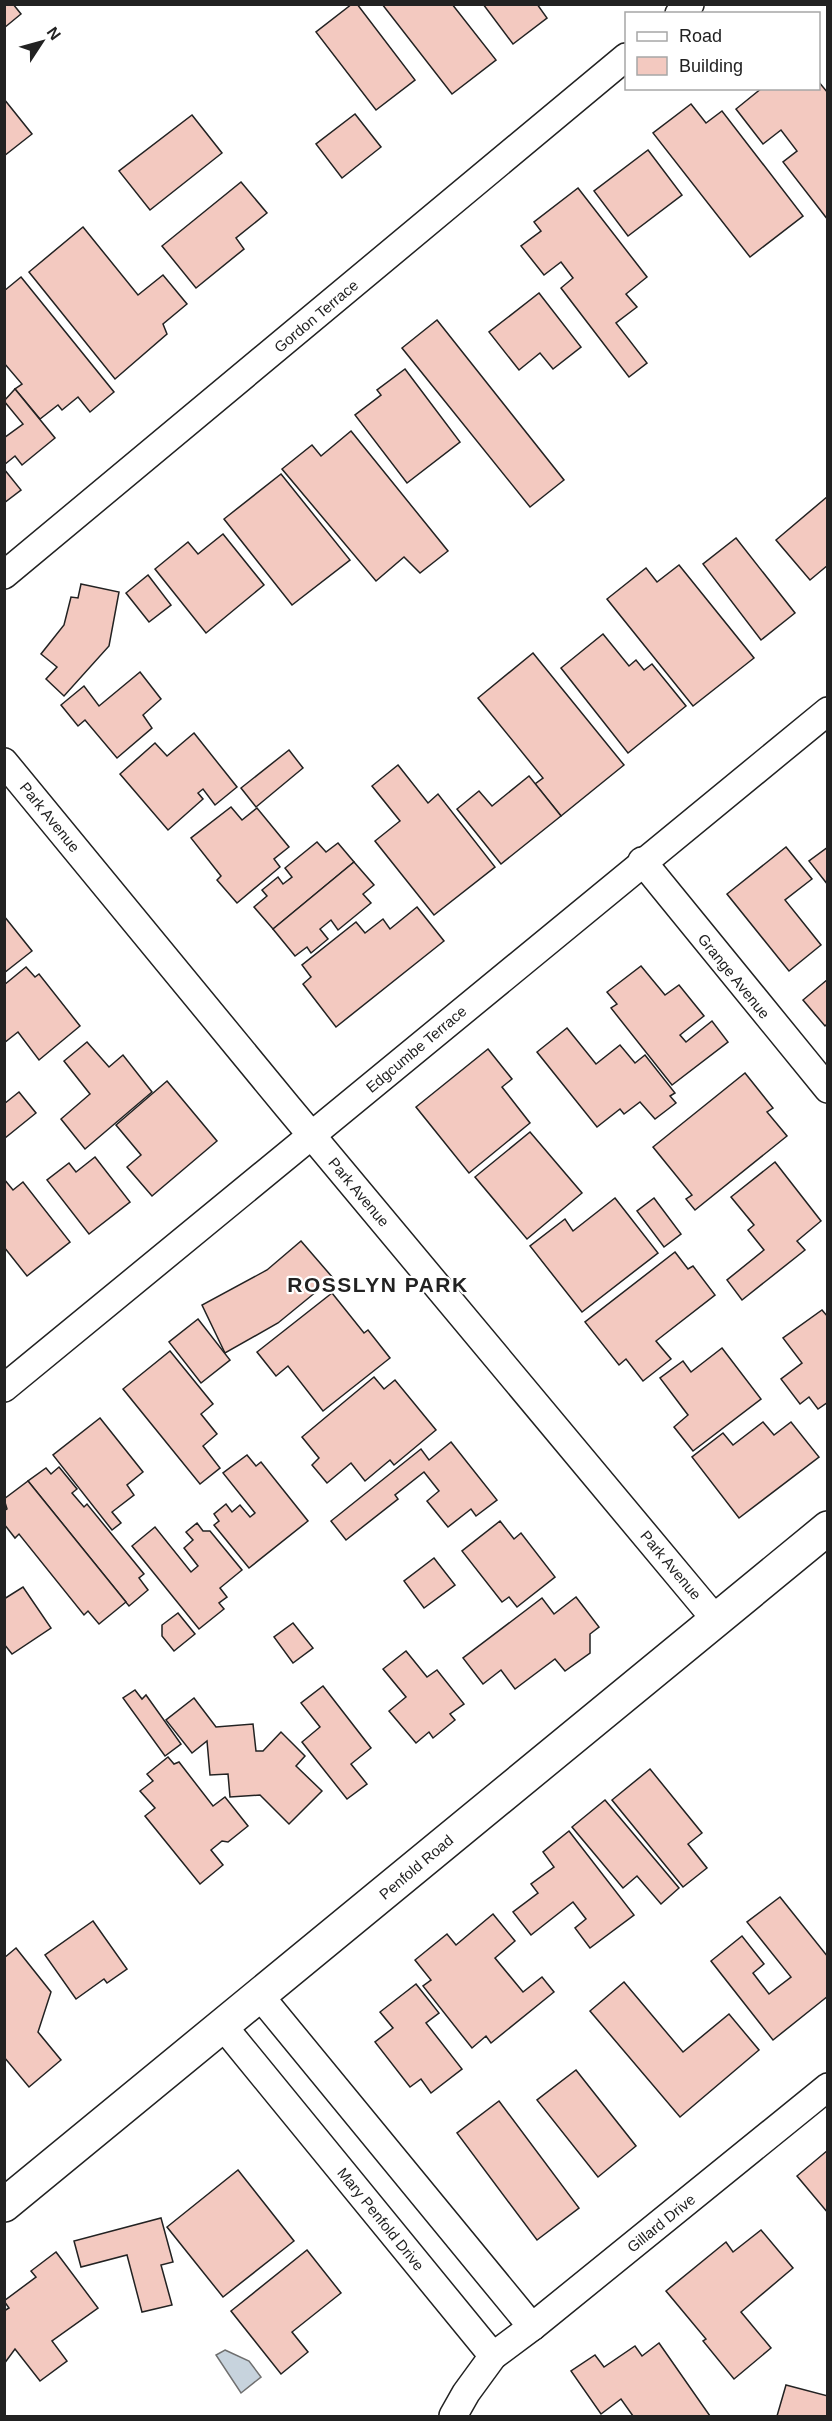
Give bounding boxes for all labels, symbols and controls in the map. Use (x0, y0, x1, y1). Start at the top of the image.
north arrow (12, 12, 72, 72)
legend (625, 12, 820, 90)
text: N (43, 24, 64, 43)
text: Road (679, 26, 722, 46)
text: Building (679, 56, 743, 76)
street label: Gordon Terrace (271, 276, 361, 356)
street label: Park Avenue (17, 779, 83, 855)
street label: Grange Avenue (695, 930, 773, 1022)
street label: Edgcumbe Terrace (362, 1002, 470, 1096)
street label: Park Avenue (325, 1154, 393, 1230)
district label: ROSSLYN PARK (287, 1273, 469, 1296)
street label: Park Avenue (637, 1527, 705, 1603)
street label: Penfold Road (376, 1831, 456, 1903)
street label: Mary Penfold Drive (334, 2164, 428, 2274)
street label: Gillard Drive (624, 2190, 698, 2256)

